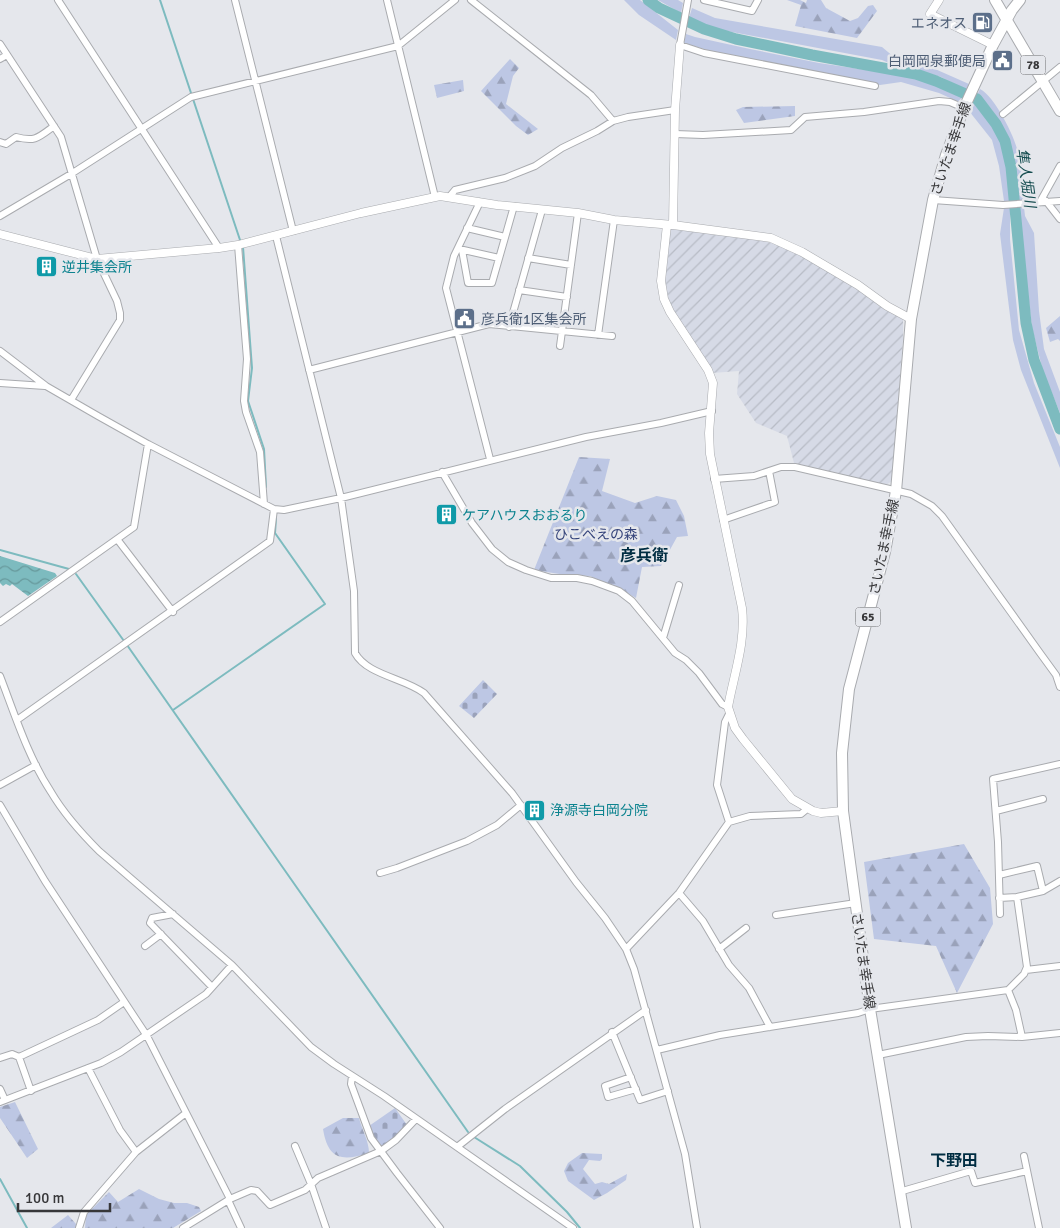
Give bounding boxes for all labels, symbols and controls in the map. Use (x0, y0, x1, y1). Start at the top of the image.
fuel station icon: エネオス (971, 11, 995, 35)
place label: エネオス (911, 15, 967, 32)
public building icon: 白岡岡泉郵便局 (990, 49, 1014, 73)
place label: 白岡岡泉郵便局 (888, 53, 986, 70)
road number: 78 (1020, 56, 1046, 74)
street label: さいたま幸手線 (927, 100, 975, 198)
water label: 隼人堀川 (1013, 147, 1039, 211)
building icon: 逆井集会所 (34, 255, 58, 279)
place label: 逆井集会所 (62, 259, 132, 276)
public building icon: 彦兵衛1区集会所 (453, 307, 477, 331)
place label: 彦兵衛1区集会所 (481, 311, 587, 328)
street label: さいたま幸手線 (866, 498, 902, 596)
building icon: ケアハウスおおるり (434, 503, 458, 527)
place label: ケアハウスおおるり (462, 507, 587, 524)
park label: ひこべえの森 (554, 526, 638, 543)
district label: 彦兵衛 (620, 546, 668, 566)
road number: 65 (856, 608, 880, 626)
building icon: 浄源寺白岡分院 (522, 798, 546, 822)
place label: 浄源寺白岡分院 (550, 802, 648, 819)
street label: さいたま幸手線 (848, 911, 878, 1011)
district label: 下野田 (930, 1151, 978, 1171)
scale bar (18, 1180, 110, 1212)
text: 100 m (25, 1189, 65, 1207)

